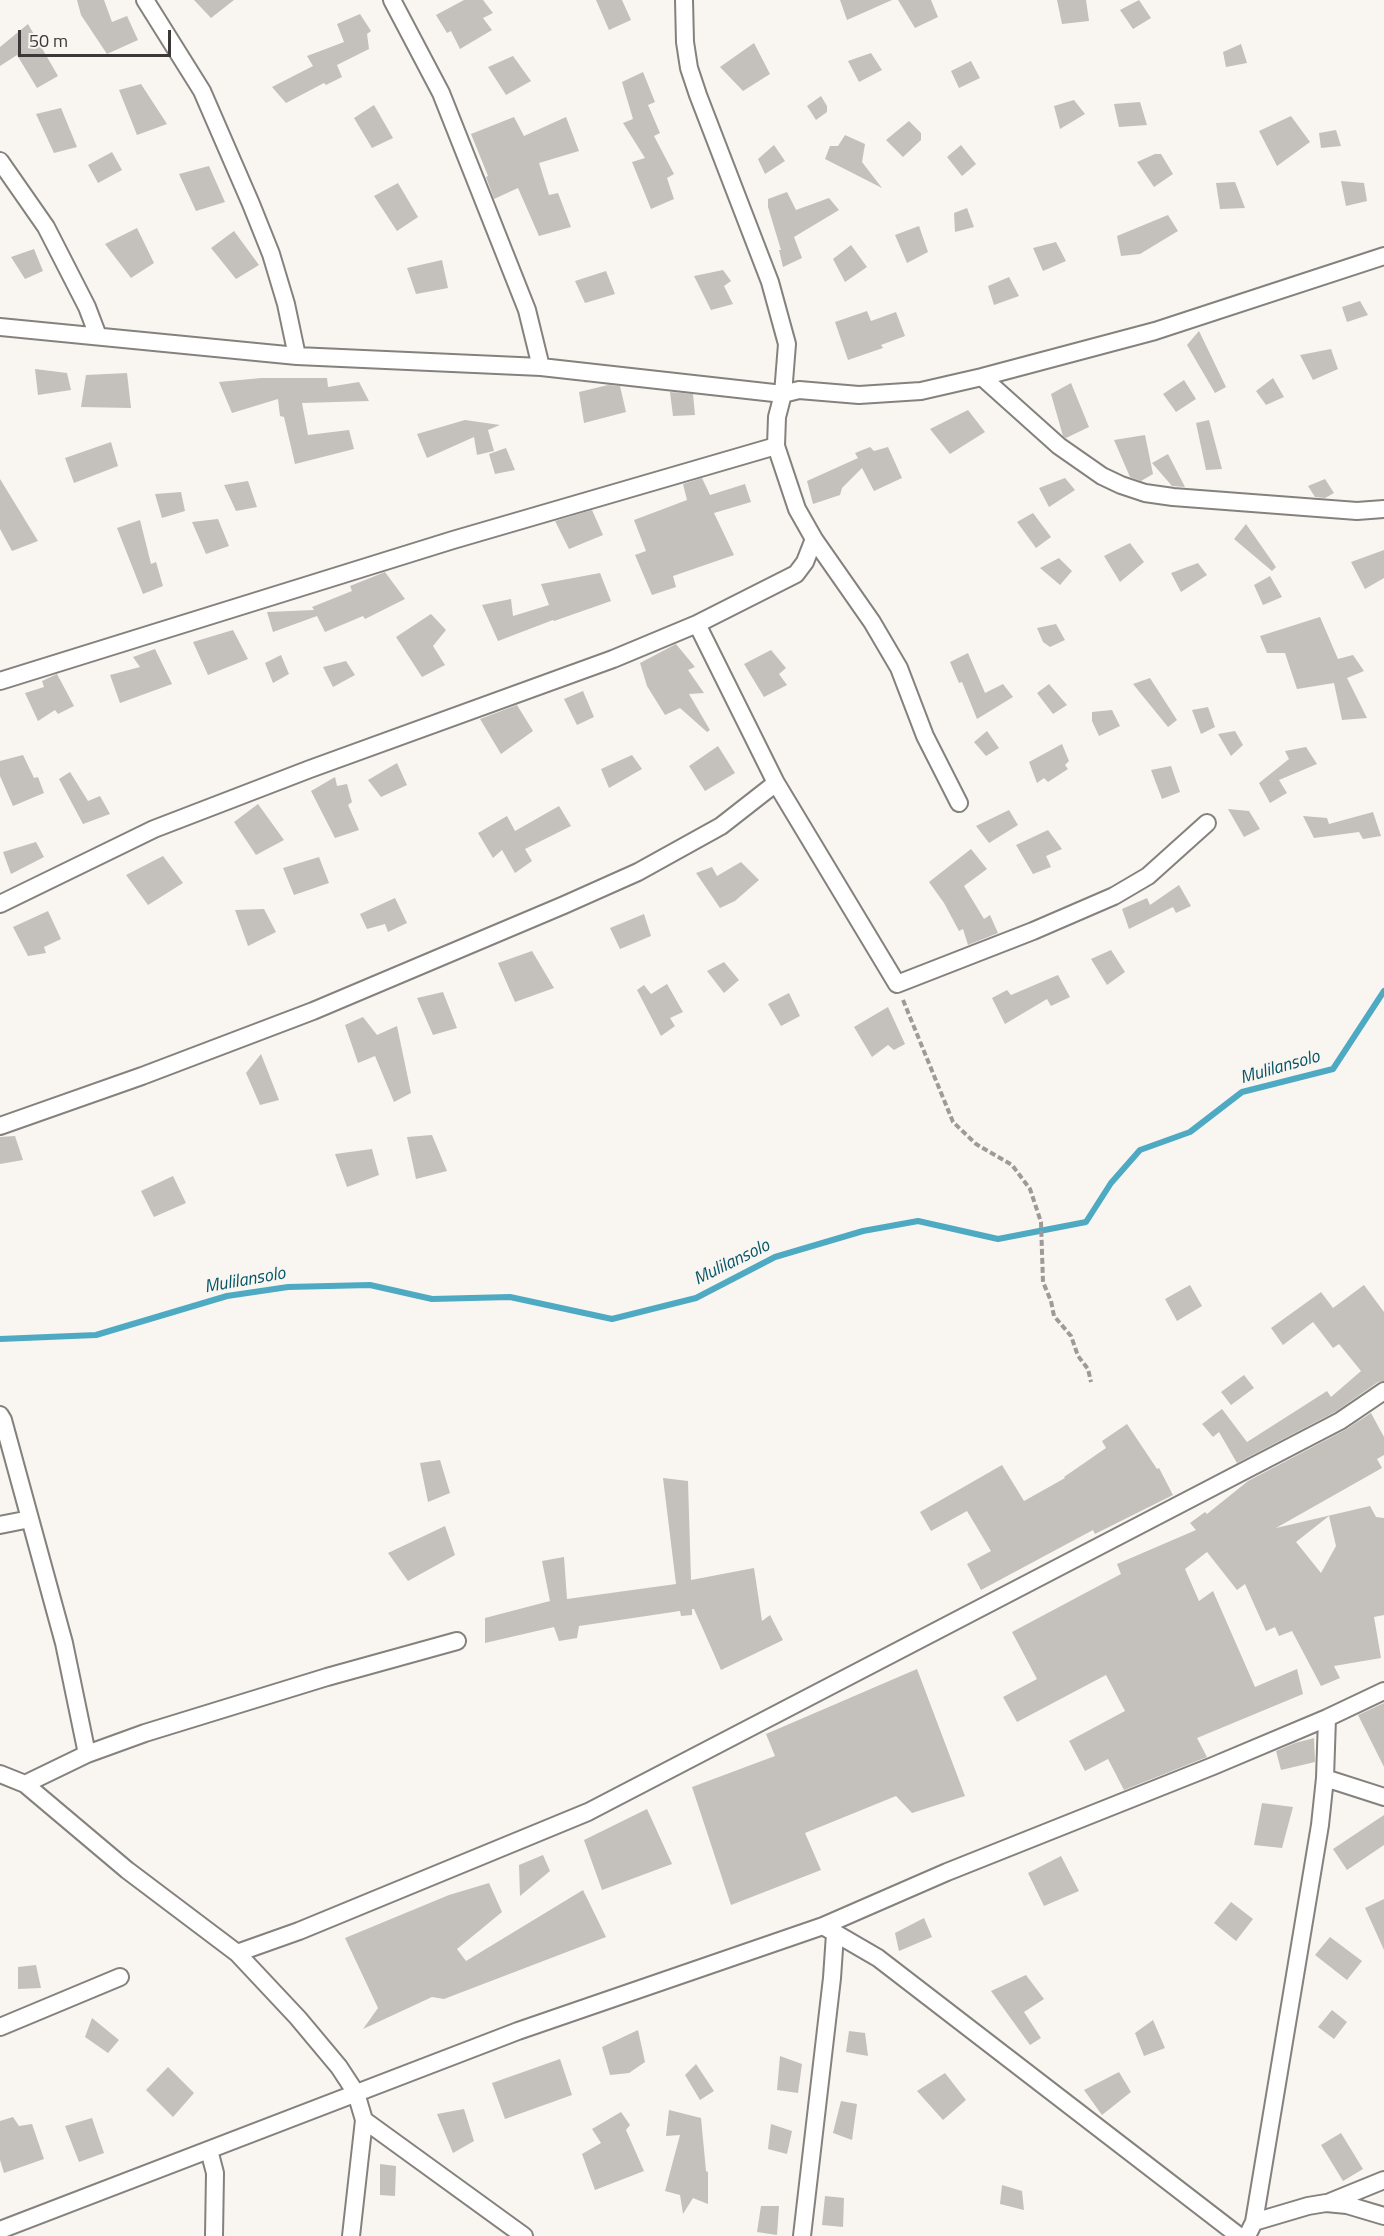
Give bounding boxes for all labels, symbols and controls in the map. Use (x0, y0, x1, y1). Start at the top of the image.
scale bar (21, 18, 174, 56)
text: 50 m (29, 27, 68, 54)
water label: Mulilansolo (1238, 1046, 1322, 1090)
water label: Mulilansolo (691, 1235, 773, 1291)
water label: Mulilansolo (203, 1263, 287, 1299)

